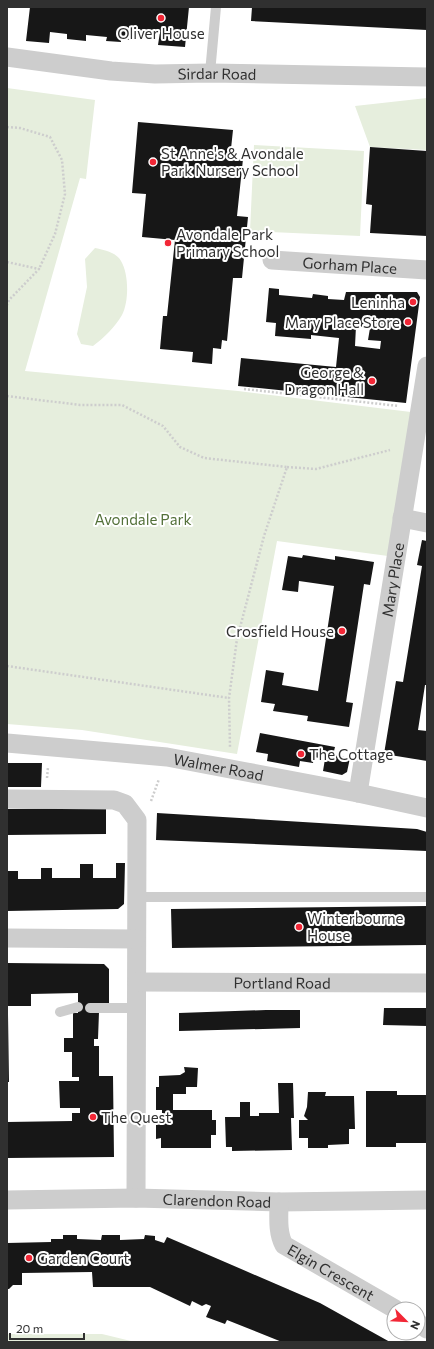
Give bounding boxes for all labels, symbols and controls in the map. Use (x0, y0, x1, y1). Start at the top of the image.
marker: Oliver House (156, 13, 166, 23)
place label: Oliver House (117, 24, 205, 42)
street label: Sirdar Road (177, 64, 257, 83)
place label: St Anne's & Avondale Park Nursery School (161, 144, 304, 179)
marker: St Anne's & Avondale Park Nursery School (148, 157, 158, 167)
place label: Avondale Park Primary School (176, 225, 279, 260)
marker: Avondale Park Primary School (163, 238, 173, 248)
street label: Gorham Place (302, 253, 398, 277)
place label: Leninha (351, 293, 405, 311)
marker: Leninha (408, 297, 418, 307)
place label: Mary Place Store (285, 313, 400, 331)
marker: Mary Place Store (403, 317, 413, 327)
place label: George & Dragon Hall (284, 363, 364, 398)
marker: George & Dragon Hall (367, 376, 377, 386)
park label: Avondale Park (94, 510, 192, 528)
street label: Mary Place (378, 541, 407, 618)
place label: Crosfield House (226, 622, 334, 640)
marker: Crosfield House (337, 626, 347, 636)
place label: The Cottage (309, 745, 393, 763)
street label: Walmer Road (172, 749, 265, 784)
marker: The Cottage (296, 749, 306, 759)
place label: Winterbourne House (307, 909, 403, 944)
marker: Winterbourne House (294, 922, 304, 932)
street label: Portland Road (233, 973, 331, 992)
place label: The Quest (101, 1108, 171, 1126)
marker: The Quest (88, 1112, 98, 1122)
street label: Clarendon Road (163, 1190, 271, 1211)
street label: Elgin Crescent (284, 1240, 378, 1304)
place label: Garden Court (37, 1249, 129, 1267)
marker: Garden Court (24, 1253, 34, 1263)
north arrow (386, 1301, 426, 1341)
scale bar (10, 1315, 84, 1341)
text: N (408, 1319, 423, 1332)
text: 20 m (16, 1321, 43, 1335)

